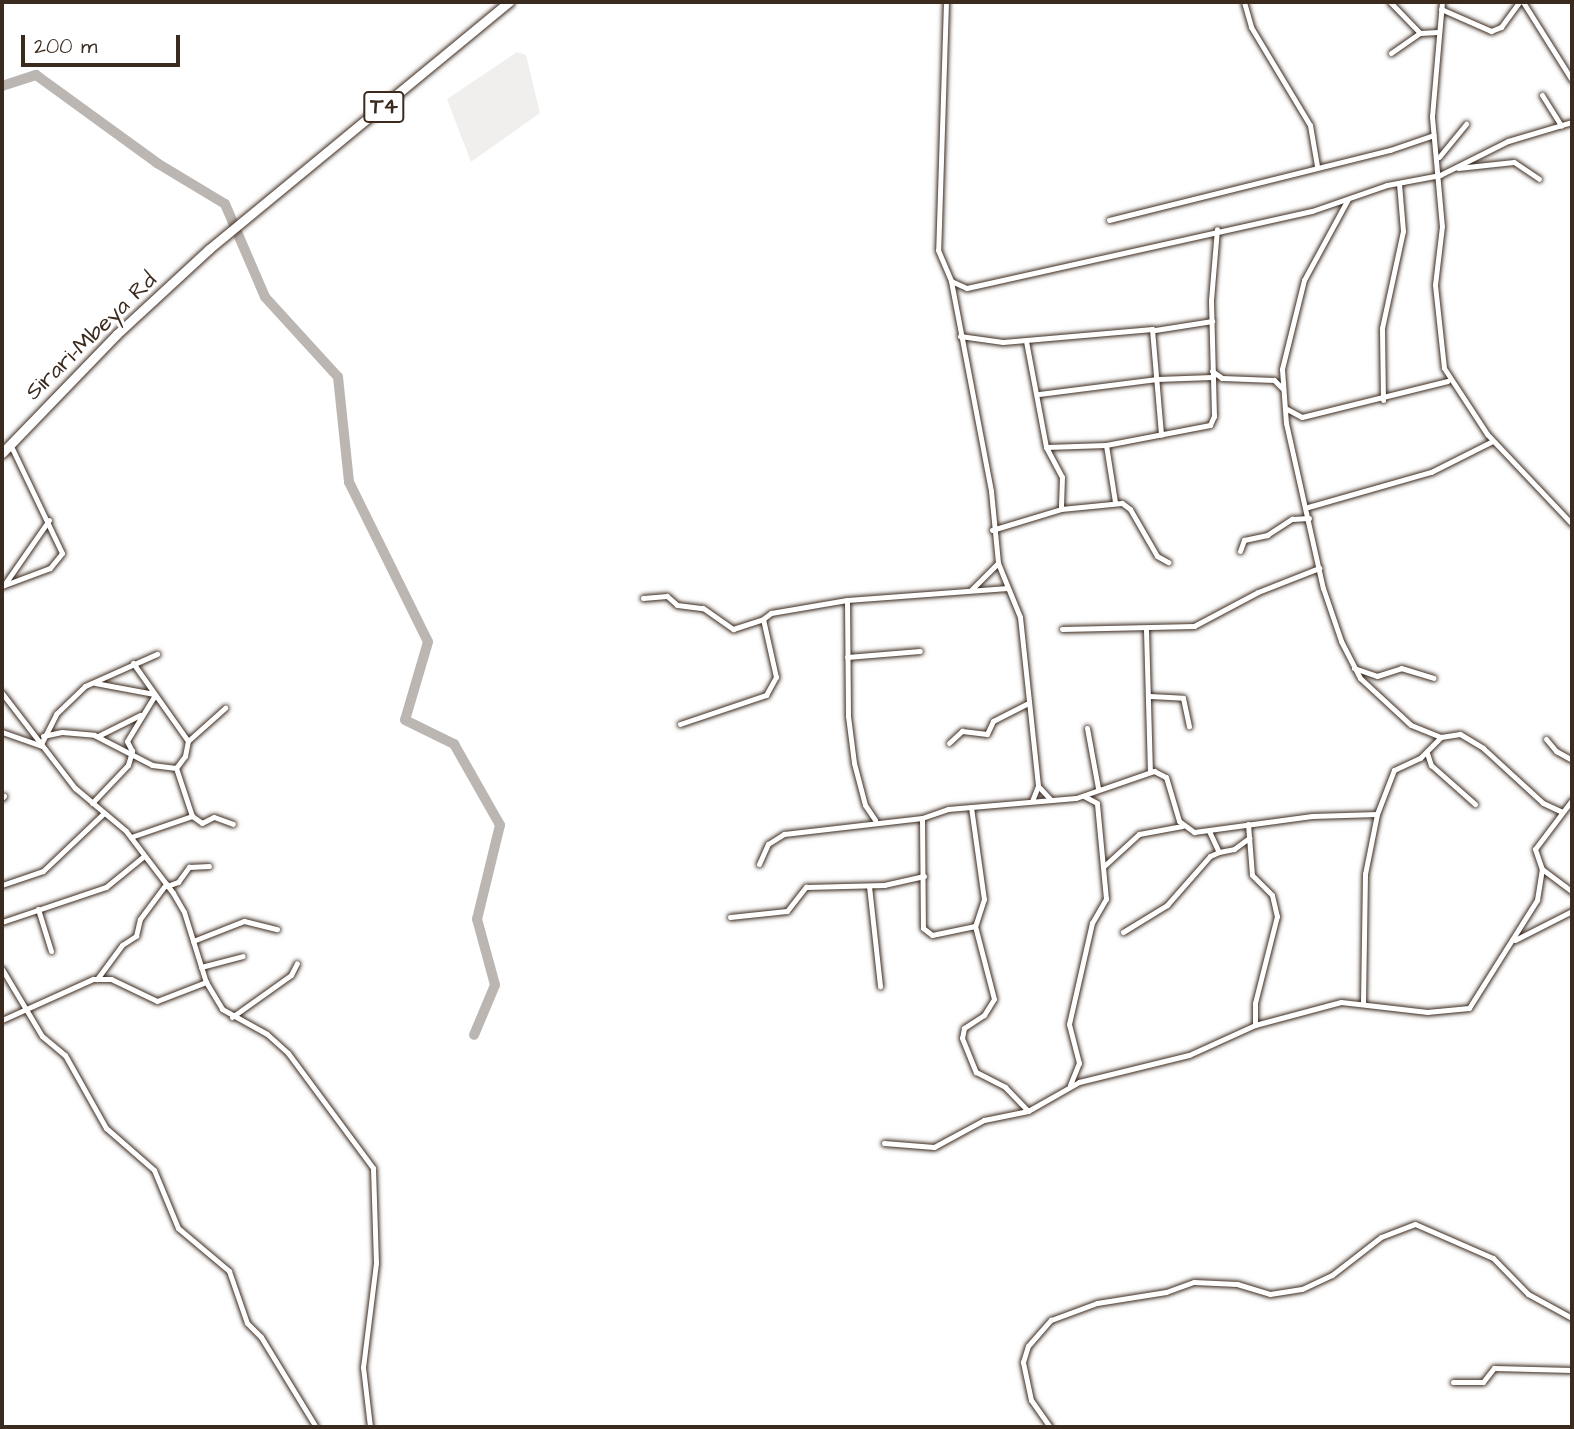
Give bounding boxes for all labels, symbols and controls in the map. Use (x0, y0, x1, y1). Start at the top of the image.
scale bar (24, 21, 184, 65)
text: 200 m (34, 32, 97, 61)
road number: T4 (363, 90, 405, 124)
street label: Sirari-Mbeya Rd (20, 266, 162, 406)

